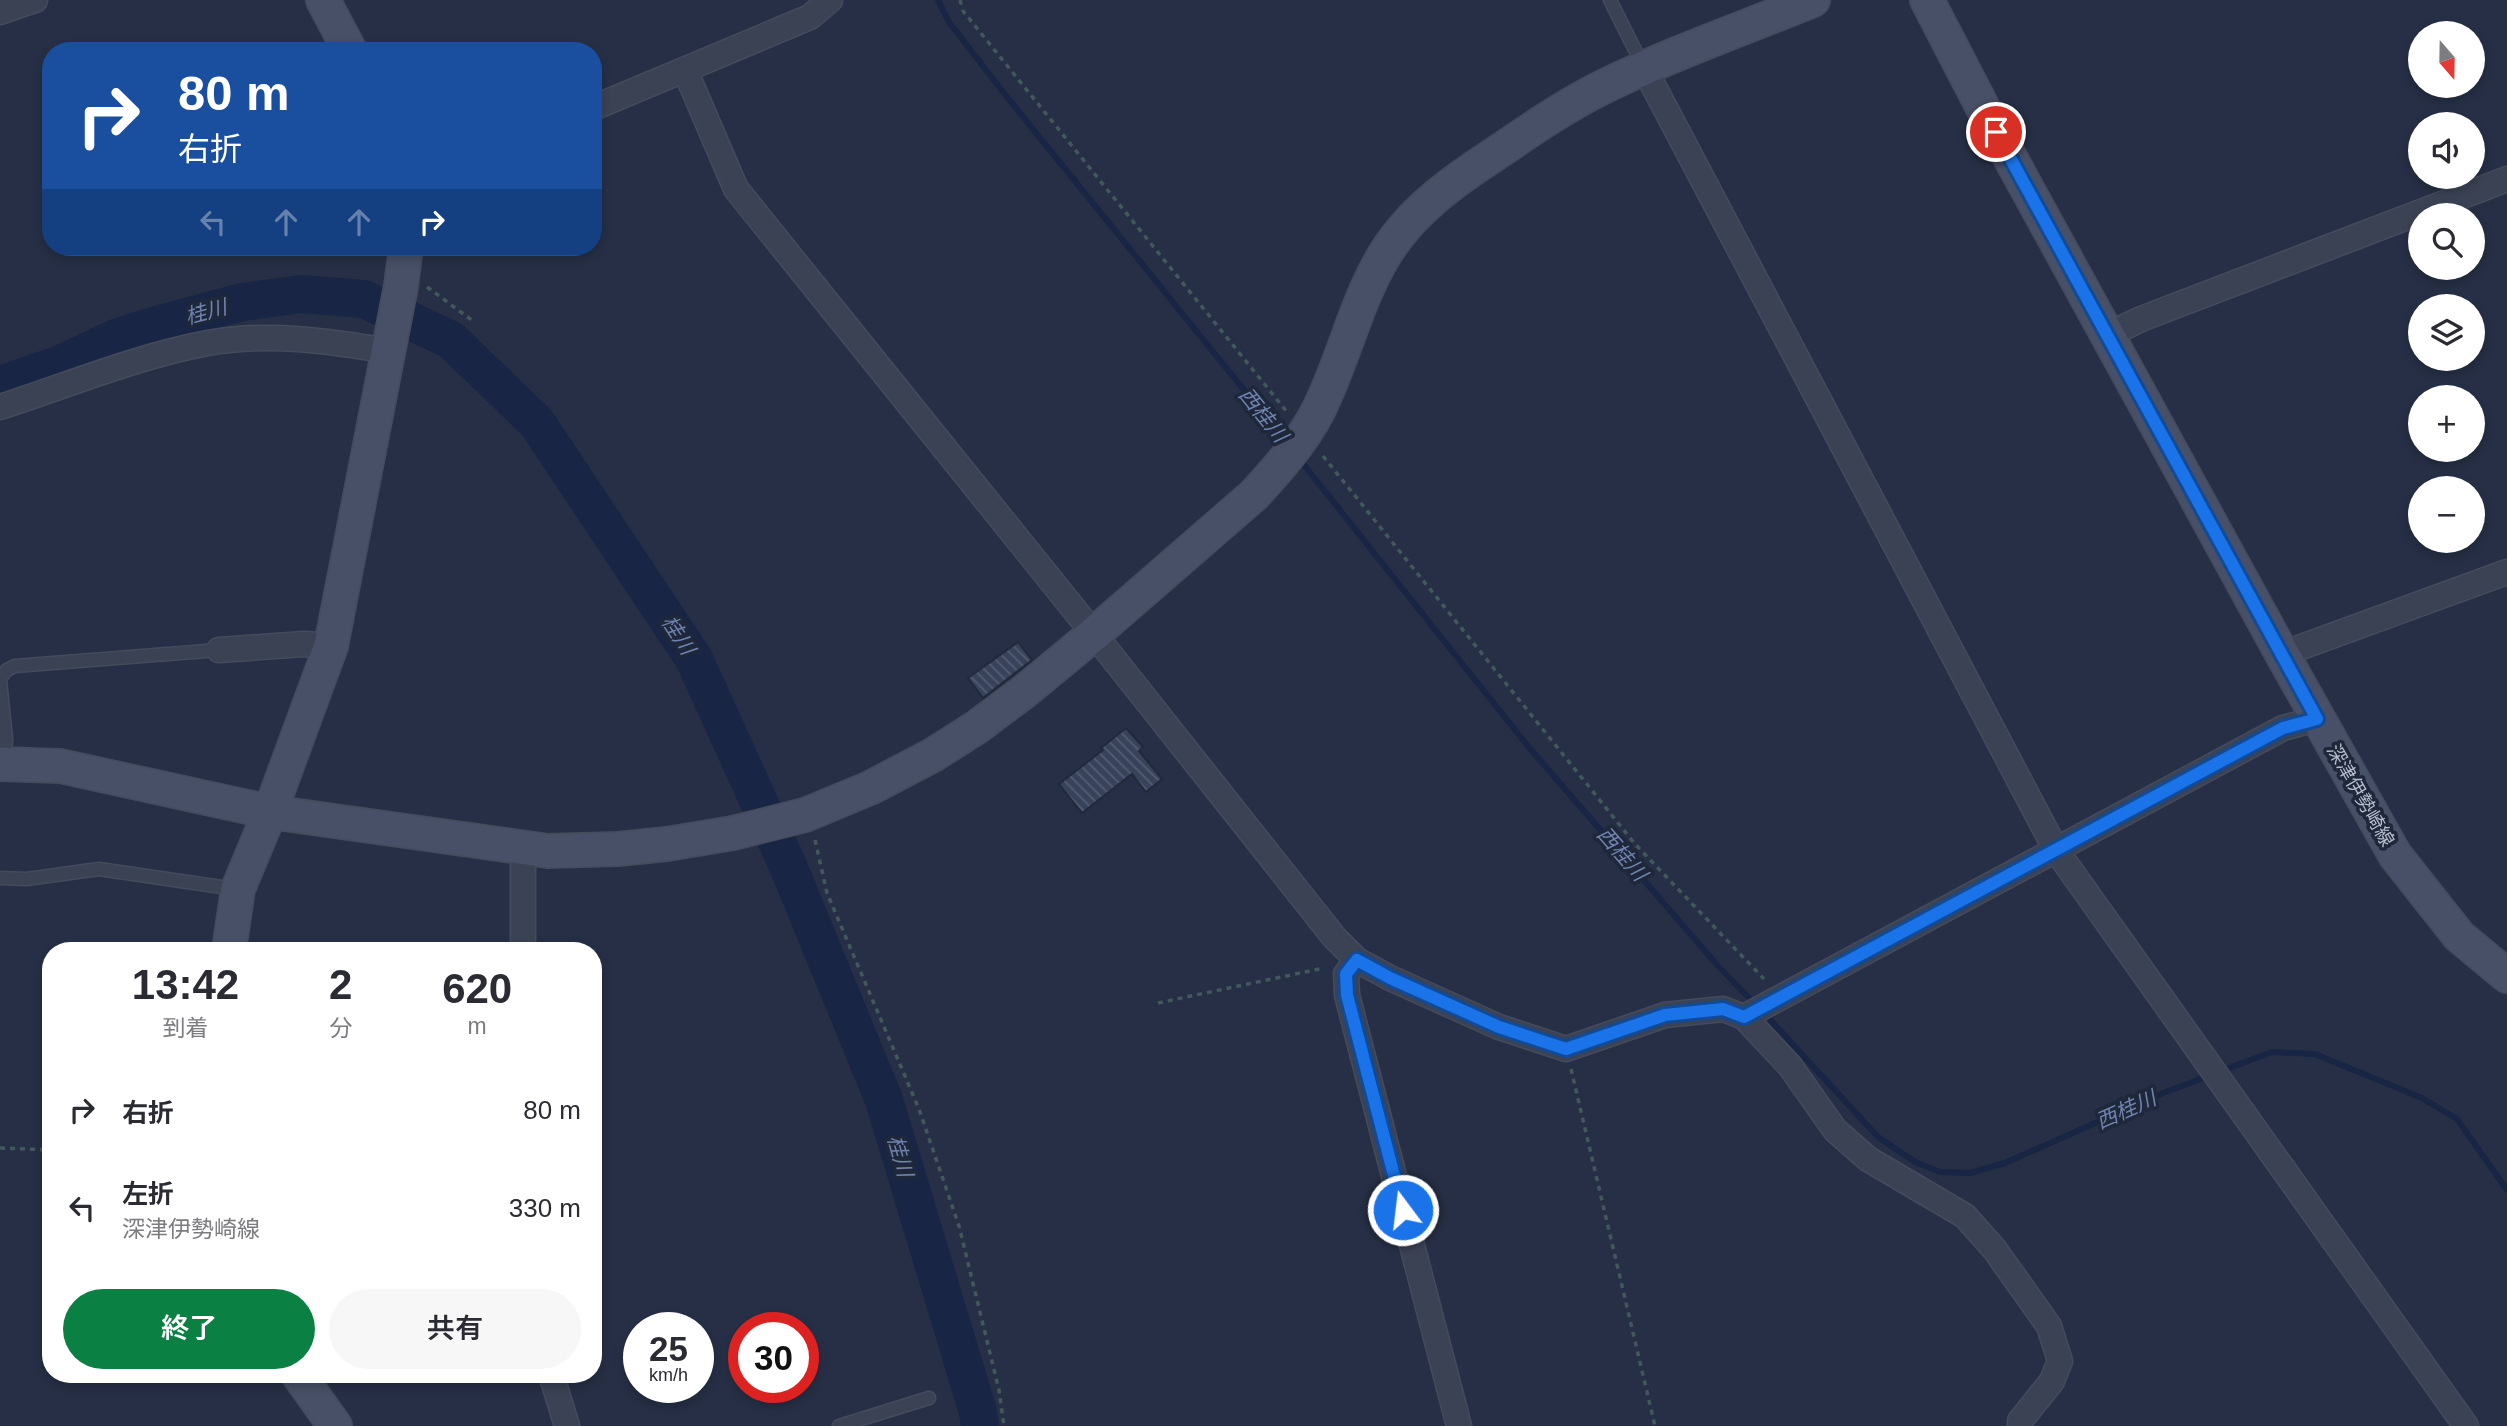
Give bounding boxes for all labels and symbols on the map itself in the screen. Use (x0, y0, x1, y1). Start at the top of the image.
north arrow (2408, 21, 2485, 98)
pin (1966, 102, 2026, 162)
water label: 桂川 (183, 294, 231, 328)
water label: 西桂川 (1235, 383, 1293, 448)
water label: 桂川 (657, 611, 701, 660)
street label: 深津伊勢崎線 (2323, 741, 2398, 850)
water label: 西桂川 (1593, 822, 1653, 886)
water label: 西桂川 (2092, 1085, 2161, 1133)
water label: 桂川 (884, 1133, 918, 1181)
position arrow (1366, 1173, 1440, 1247)
speed limit sign: 30 (728, 1312, 819, 1403)

